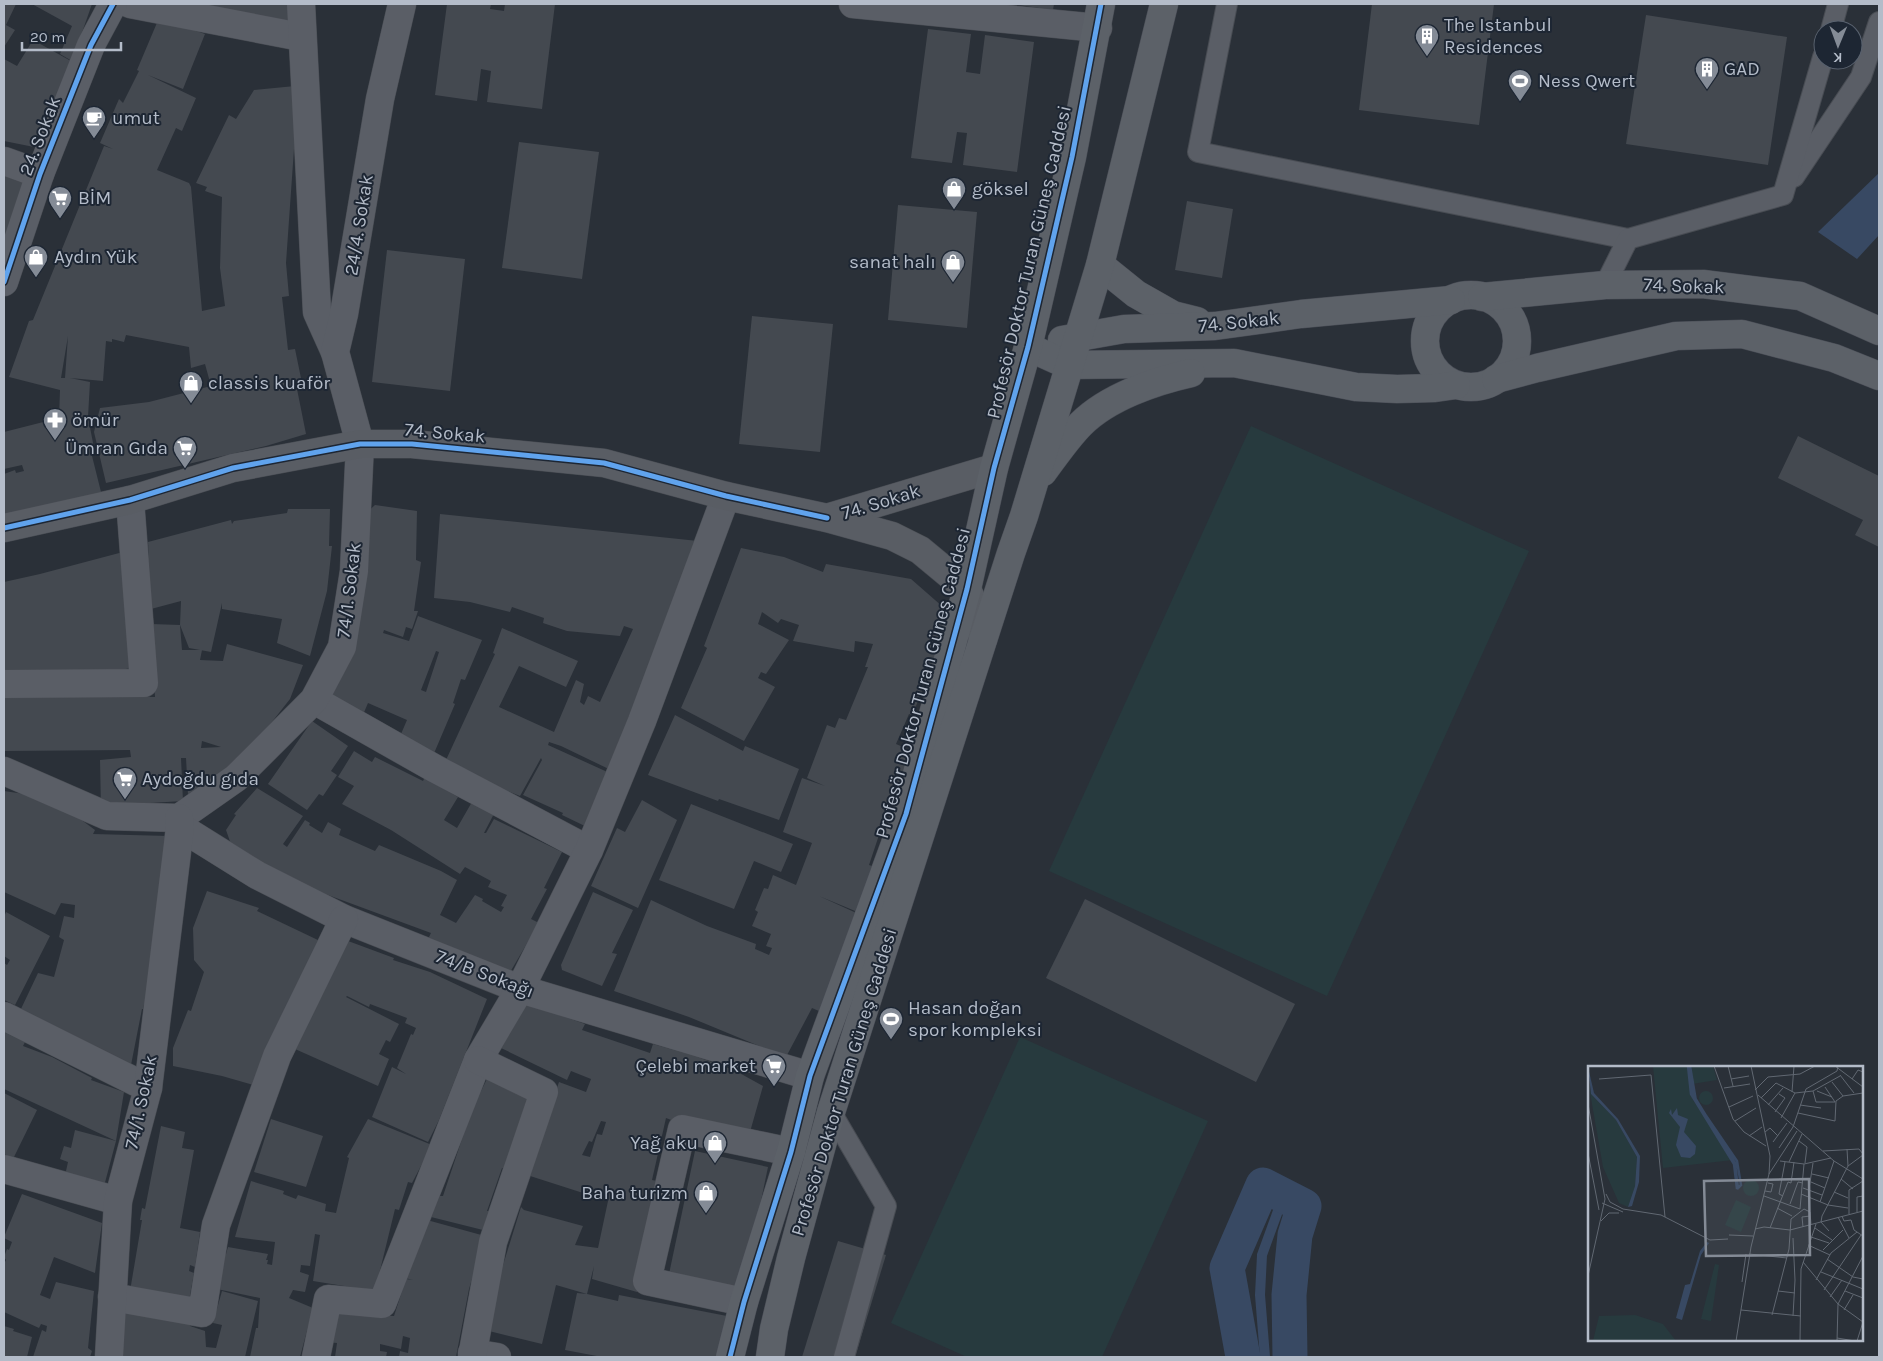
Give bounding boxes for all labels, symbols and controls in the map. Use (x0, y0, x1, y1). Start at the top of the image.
place label: The Istanbul Residences (1444, 14, 1552, 58)
scale bar (22, 20, 121, 52)
north arrow (1813, 20, 1863, 70)
building icon: The Istanbul Residences (1414, 23, 1440, 57)
text: 20 m (30, 28, 65, 46)
text: K (1832, 49, 1843, 66)
building icon: GAD (1694, 56, 1720, 90)
place label: GAD (1724, 58, 1760, 80)
sports icon: Ness Qwert (1507, 68, 1533, 102)
place label: Ness Qwert (1538, 70, 1635, 92)
street label: 24. Sokak (15, 93, 65, 179)
street label: Profesör Doktor Turan Güneş Caddesi (982, 103, 1076, 421)
cafe icon: umut (81, 105, 107, 139)
place label: umut (112, 107, 160, 129)
street label: 24/4. Sokak (340, 173, 378, 277)
shop icon: göksel (941, 176, 967, 210)
place label: göksel (972, 178, 1029, 200)
supermarket icon: BİM (47, 185, 73, 219)
place label: BİM (78, 187, 111, 209)
shop icon: Aydın Yük (23, 244, 49, 278)
place label: Aydın Yük (54, 246, 138, 268)
shop icon: sanat halı (940, 249, 966, 283)
place label: sanat halı (849, 251, 936, 273)
street label: 74. Sokak (1643, 274, 1725, 298)
street label: 74. Sokak (1197, 307, 1281, 337)
shop icon: classis kuaför (178, 370, 204, 404)
place label: classis kuaför (208, 372, 330, 394)
pharmacy icon: ömür (42, 407, 68, 441)
place label: ömür (72, 409, 119, 431)
street label: 74. Sokak (404, 419, 487, 448)
supermarket icon: Ümran Gıda (172, 435, 198, 469)
place label: Ümran Gıda (65, 437, 168, 459)
street label: 74. Sokak (839, 480, 923, 524)
street label: Profesör Doktor Turan Güneş Caddesi (871, 525, 975, 841)
street label: 74/1. Sokak (332, 541, 366, 639)
supermarket icon: Aydoğdu gıda (112, 766, 138, 800)
place label: Aydoğdu gıda (142, 768, 259, 790)
street label: Profesör Doktor Turan Güneş Caddesi (787, 925, 901, 1239)
street label: 74/B Sokağı (433, 945, 537, 1003)
place label: Hasan doğan spor kompleksi (908, 997, 1042, 1041)
sports icon: Hasan doğan spor kompleksi (878, 1006, 904, 1040)
street label: 74/1. Sokak (120, 1053, 162, 1151)
supermarket icon: Çelebi market (761, 1053, 787, 1087)
place label: Çelebi market (635, 1055, 756, 1077)
inset map (1588, 1066, 1863, 1341)
shop icon: Yağ aku (702, 1130, 728, 1164)
place label: Yağ aku (630, 1132, 698, 1154)
shop icon: Baha turizm (693, 1180, 719, 1214)
place label: Baha turizm (581, 1182, 688, 1204)

